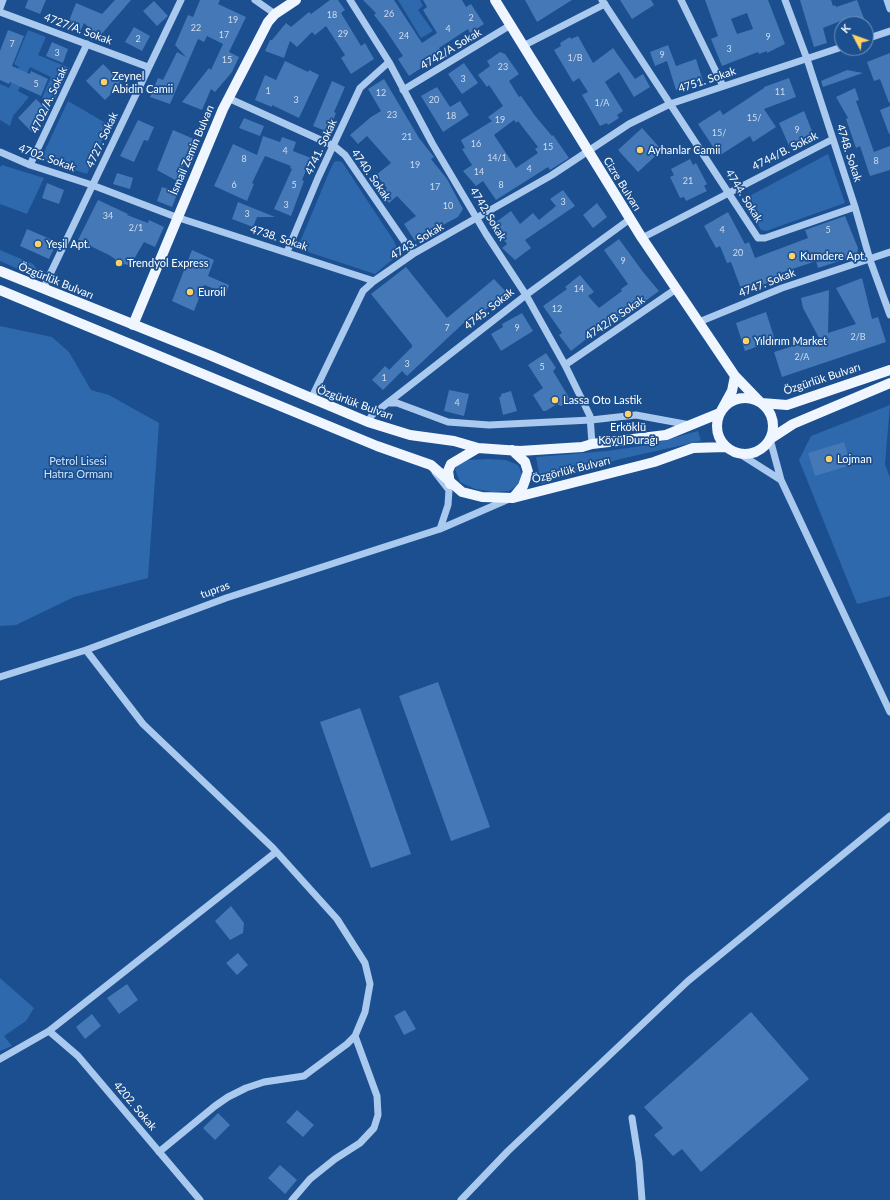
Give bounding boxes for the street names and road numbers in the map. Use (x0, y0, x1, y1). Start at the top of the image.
street label: 4727/A. Sokak (42, 11, 114, 47)
street label: 4742/A Sokak (418, 26, 484, 72)
street label: 4751. Sokak (677, 64, 737, 96)
street label: 4702/A. Sokak (28, 65, 70, 135)
street label: İsmail Zemin Bulvarı (167, 103, 217, 197)
street label: 4727. Sokak (83, 110, 121, 170)
street label: 4741. Sokak (302, 117, 340, 177)
street label: 4748. Sokak (833, 123, 865, 183)
street label: 4744/B. Sokak (750, 129, 820, 173)
street label: 4702. Sokak (17, 142, 77, 174)
street label: 4740. Sokak (348, 147, 394, 203)
street label: Cizre Bulvarı (600, 155, 644, 213)
street label: 4744. Sokak (723, 167, 765, 225)
street label: 4742. Sokak (467, 185, 509, 243)
street label: 4743. Sokak (388, 220, 446, 262)
street label: 4738. Sokak (249, 222, 309, 254)
street label: Özgürlük Bulvarı (16, 260, 96, 302)
street label: 4747. Sokak (737, 266, 797, 300)
street label: 4745. Sokak (461, 285, 517, 333)
street label: 4742/B Sokak (583, 293, 647, 343)
street label: Özgürlük Bulvarı (782, 360, 862, 398)
street label: Özgürlük Bulvarı (315, 383, 395, 423)
street label: Özgörlük Bulvarı (531, 454, 611, 486)
street label: tupras (198, 579, 232, 601)
street label: 4202. Sokak (111, 1079, 159, 1133)

